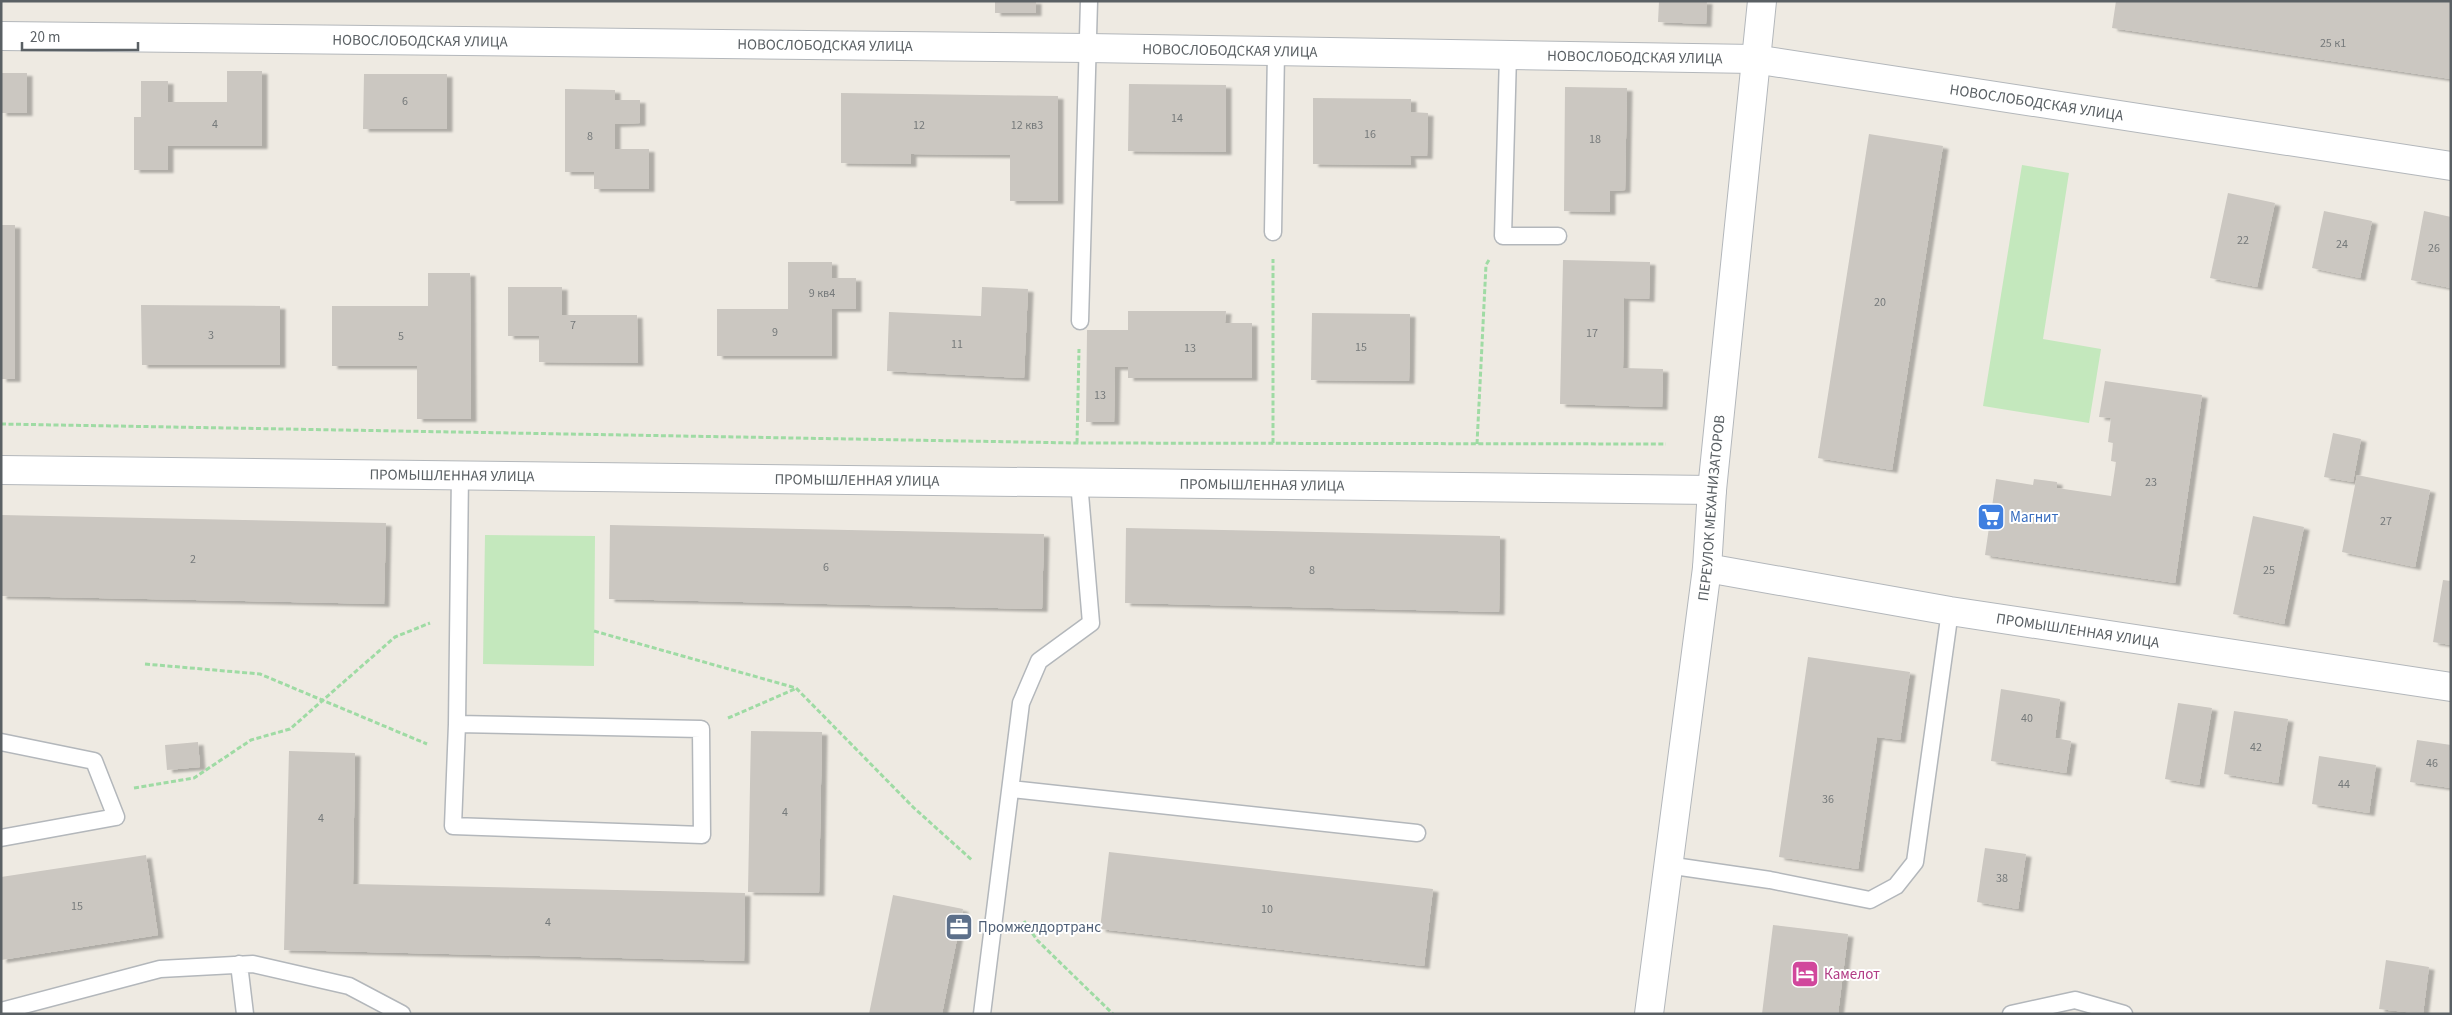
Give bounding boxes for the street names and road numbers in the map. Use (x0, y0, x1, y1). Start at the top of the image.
street label: НОВОСЛОБОДСКАЯ УЛИЦА (332, 29, 509, 52)
street label: НОВОСЛОБОДСКАЯ УЛИЦА (737, 34, 914, 57)
street label: НОВОСЛОБОДСКАЯ УЛИЦА (1142, 38, 1319, 62)
street label: НОВОСЛОБОДСКАЯ УЛИЦА (1547, 45, 1724, 69)
street label: НОВОСЛОБОДСКАЯ УЛИЦА (1948, 79, 2126, 126)
street label: ПЕРЕУЛОК МЕХАНИЗАТОРОВ (1692, 414, 1730, 602)
street label: ПРОМЫШЛЕННАЯ УЛИЦА (369, 464, 535, 487)
street label: ПРОМЫШЛЕННАЯ УЛИЦА (774, 469, 940, 491)
street label: ПРОМЫШЛЕННАЯ УЛИЦА (1179, 473, 1345, 496)
street label: ПРОМЫШЛЕННАЯ УЛИЦА (1995, 608, 2162, 653)

